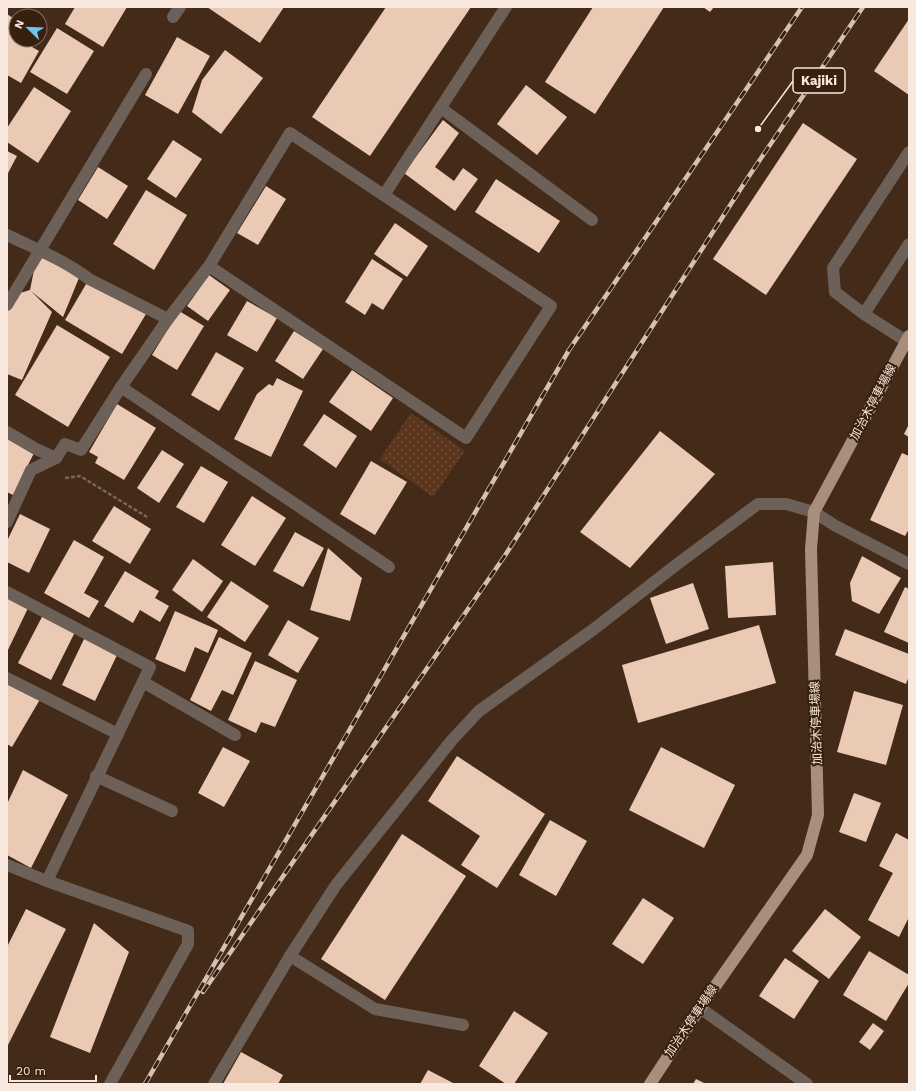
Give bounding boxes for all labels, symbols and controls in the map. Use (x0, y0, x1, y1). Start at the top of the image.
north arrow (8, 8, 48, 48)
text: N (12, 18, 27, 31)
callout: Kajiki (793, 68, 845, 93)
text: Kajiki (801, 73, 837, 88)
street label: 加治木停車場線 (847, 362, 899, 442)
street label: 加治木停車場線 (808, 681, 824, 765)
street label: 加治木停車場線 (662, 982, 720, 1060)
scale bar (10, 1057, 96, 1083)
text: 20 m (16, 1064, 46, 1078)

